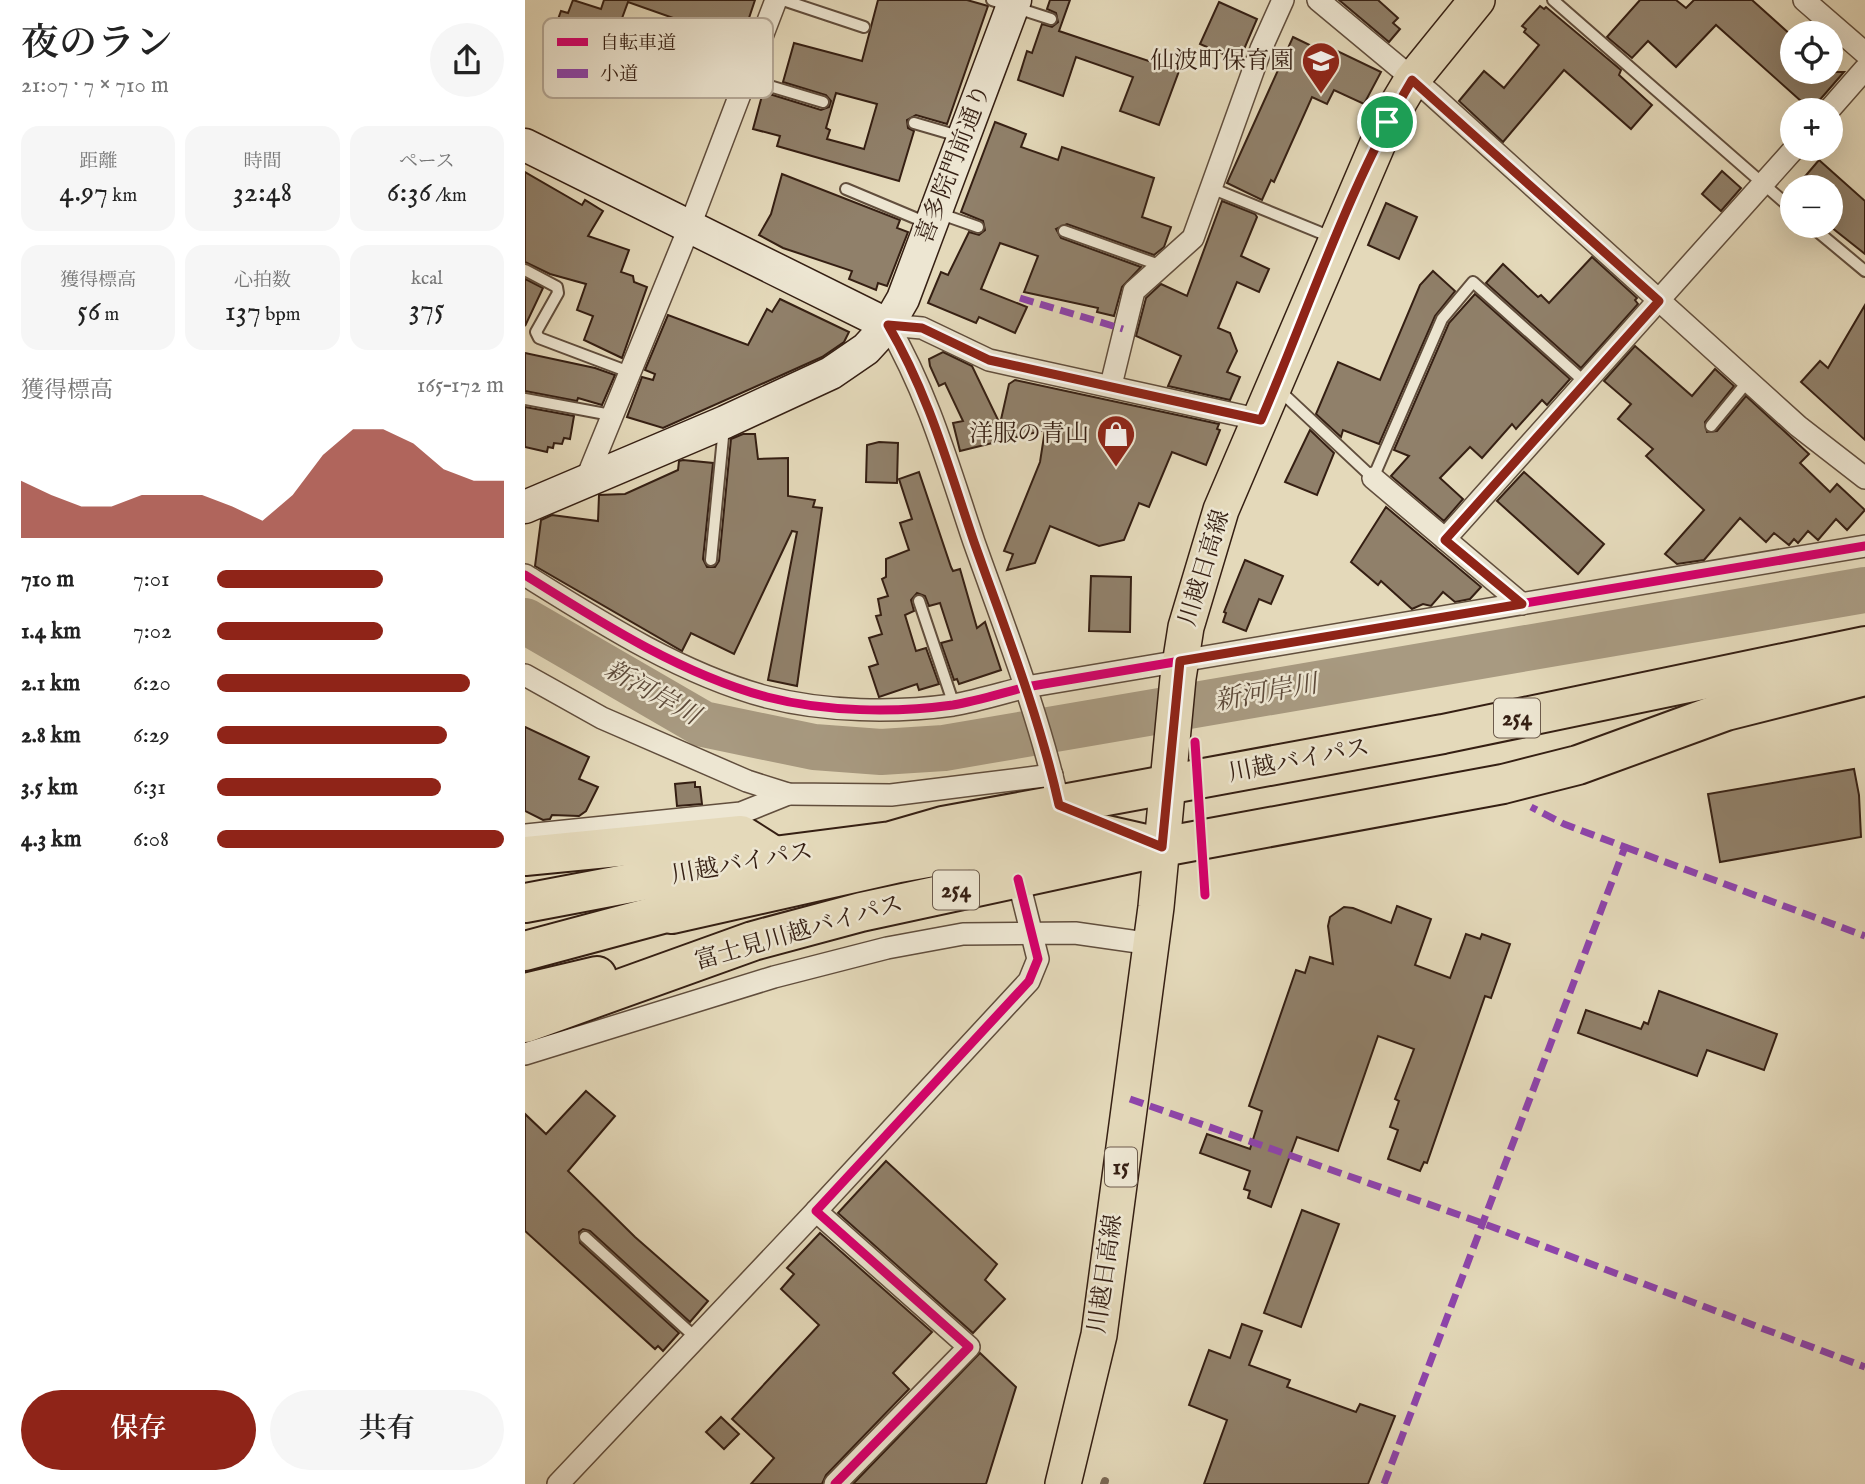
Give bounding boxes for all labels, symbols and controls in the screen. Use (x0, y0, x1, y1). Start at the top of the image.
legend (543, 18, 773, 98)
text: 夜のラン (21, 21, 173, 69)
map controls (1780, 21, 1843, 238)
button: locate (1780, 21, 1843, 84)
button: share (430, 23, 504, 97)
text: 自転車道 (600, 32, 676, 56)
school or university icon: 仙波町保育園 (1300, 40, 1342, 95)
place label: 仙波町保育園 (1150, 46, 1294, 77)
text: 小道 (600, 63, 638, 87)
text: 21:07 · 7 × 710 m (21, 71, 169, 100)
street label: 喜多院門前通り (909, 80, 999, 248)
pin (1357, 92, 1417, 152)
button: + (1780, 98, 1843, 161)
icon: arrive (1368, 103, 1406, 141)
text: 距離 (79, 150, 117, 174)
text: 時間 (243, 150, 282, 174)
text: ペース (399, 150, 455, 174)
text: 4.97 (59, 174, 108, 212)
text: 32:48 (233, 174, 292, 212)
text: 6:36 (387, 174, 431, 212)
button: − (1780, 175, 1843, 238)
text: km (108, 184, 137, 208)
text: /km (431, 184, 467, 208)
text: kcal (411, 267, 443, 291)
text: 獲得標高 (60, 269, 136, 293)
text: 心拍数 (234, 269, 291, 293)
text: 375 (409, 291, 445, 329)
text: 56 (77, 293, 100, 331)
text: 137 (225, 293, 261, 331)
text: m (100, 303, 119, 327)
text: bpm (261, 303, 300, 327)
text: 165–172 m (417, 371, 504, 400)
text: 獲得標高 (21, 376, 113, 405)
shop icon: 洋服の青山 (1095, 413, 1137, 468)
place label: 洋服の青山 (969, 419, 1089, 450)
street label: 川越日高線 (1173, 506, 1237, 630)
text: 710 m (21, 565, 74, 594)
text: 7:01 (133, 565, 170, 594)
text: 1.4 km (21, 617, 81, 646)
text: 7:02 (133, 617, 172, 646)
water label: 新河岸川 (599, 653, 708, 734)
water label: 新河岸川 (1212, 667, 1323, 718)
text: 2.1 km (21, 669, 80, 698)
text: 6:20 (133, 669, 171, 698)
road number: 254 (1494, 698, 1540, 738)
text: 2.8 km (21, 721, 81, 750)
text: 6:29 (133, 721, 170, 750)
street label: 川越バイパス (1226, 732, 1372, 790)
text: 3.5 km (21, 773, 78, 802)
text: 6:31 (133, 773, 166, 802)
text: 4.3 km (21, 825, 81, 854)
text: 6:08 (133, 825, 169, 854)
street label: 川越バイパス (669, 836, 815, 892)
road number: 254 (933, 870, 979, 909)
street label: 富士見川越バイパス (691, 888, 907, 978)
road number: 15 (1105, 1148, 1137, 1186)
street label: 川越日高線 (1082, 1212, 1130, 1336)
button: 保存 (21, 1390, 256, 1470)
button: 共有 (270, 1390, 504, 1470)

